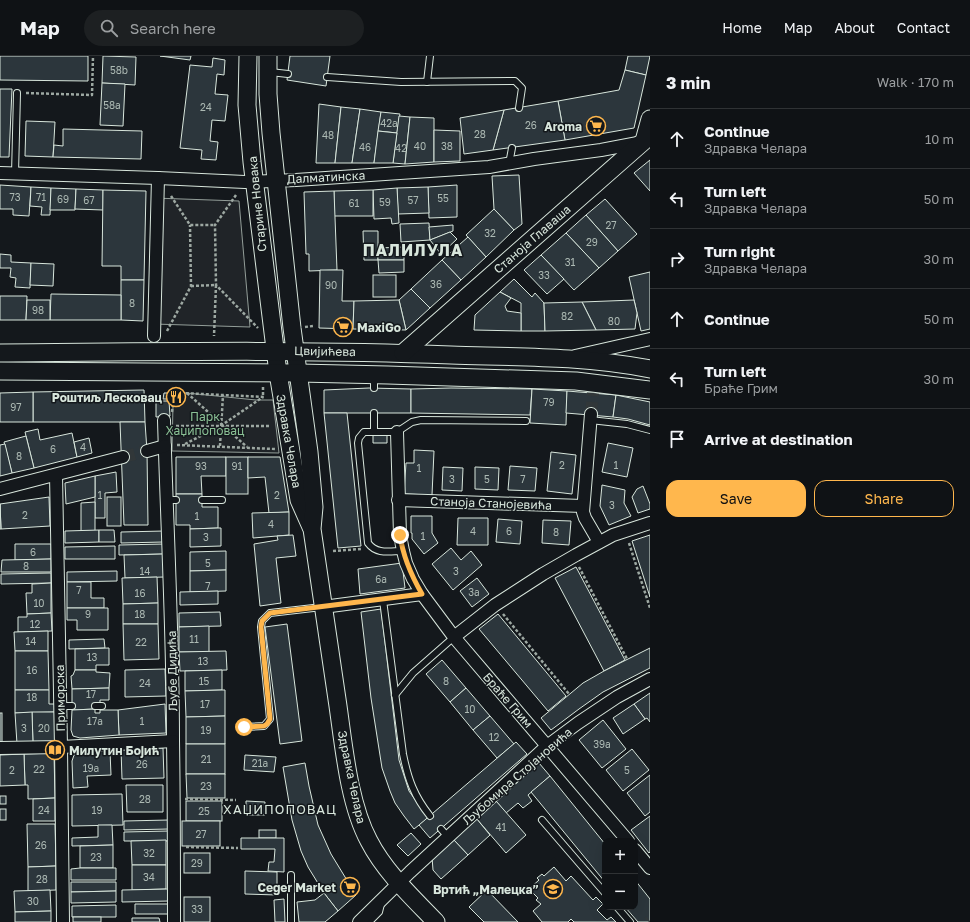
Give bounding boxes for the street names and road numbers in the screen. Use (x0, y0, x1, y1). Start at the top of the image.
street label: Старине Новака (245, 155, 269, 253)
street label: Далматинска (286, 167, 366, 187)
street label: Станоја Главаша (490, 201, 574, 277)
street label: Цвијићева (294, 343, 356, 359)
street label: Здравка Челара (273, 393, 305, 489)
street label: Станоја Станојевића (430, 493, 552, 513)
street label: Љубе Дидића (164, 630, 180, 712)
street label: Приморска (52, 664, 68, 732)
street label: Браће Грим (480, 669, 536, 731)
street label: Љубомира Стојановића (459, 724, 575, 828)
street label: Здравка Челара (335, 729, 369, 825)

